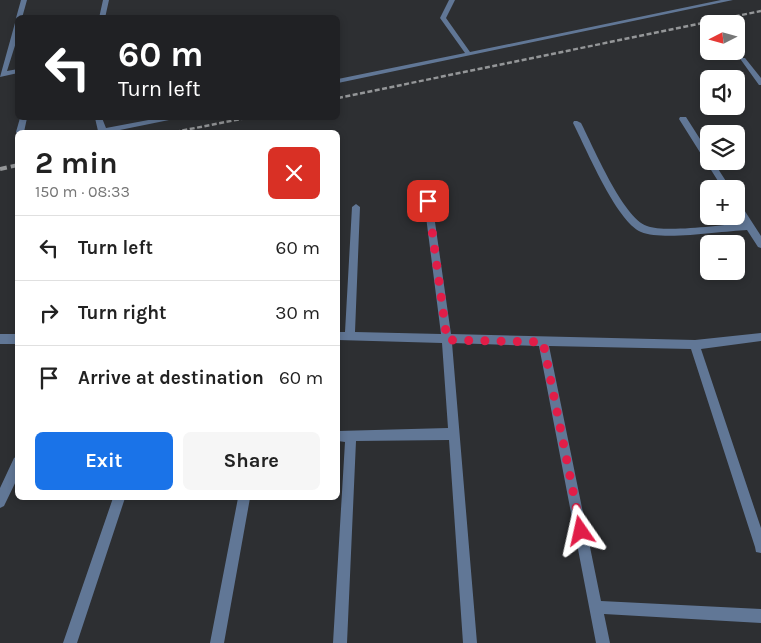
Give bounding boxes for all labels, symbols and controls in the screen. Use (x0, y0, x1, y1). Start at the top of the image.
north arrow (700, 15, 745, 60)
map controls (700, 15, 745, 280)
text: 60 m (118, 34, 203, 75)
icon: left (35, 35, 100, 100)
button: sound (700, 70, 745, 115)
text: Turn left (118, 76, 201, 102)
button: layers (700, 125, 745, 170)
text: 2 min (35, 145, 118, 181)
button: close (268, 147, 320, 199)
pin (407, 180, 449, 222)
button: + (700, 180, 745, 225)
text: 150 m · 08:33 (35, 182, 130, 201)
icon: arrive (414, 187, 442, 215)
icon: left (35, 234, 63, 262)
button: − (700, 235, 745, 280)
text: Turn left (78, 237, 153, 259)
text: 60 m (276, 237, 320, 259)
icon: right (35, 299, 63, 327)
text: Turn right (78, 302, 167, 324)
text: 30 m (275, 302, 320, 324)
icon: arrive (35, 364, 63, 392)
text: Arrive at destination (78, 367, 264, 389)
text: 60 m (279, 367, 323, 389)
button: Exit (35, 432, 173, 490)
button: Share (183, 432, 320, 490)
position arrow (554, 504, 606, 556)

